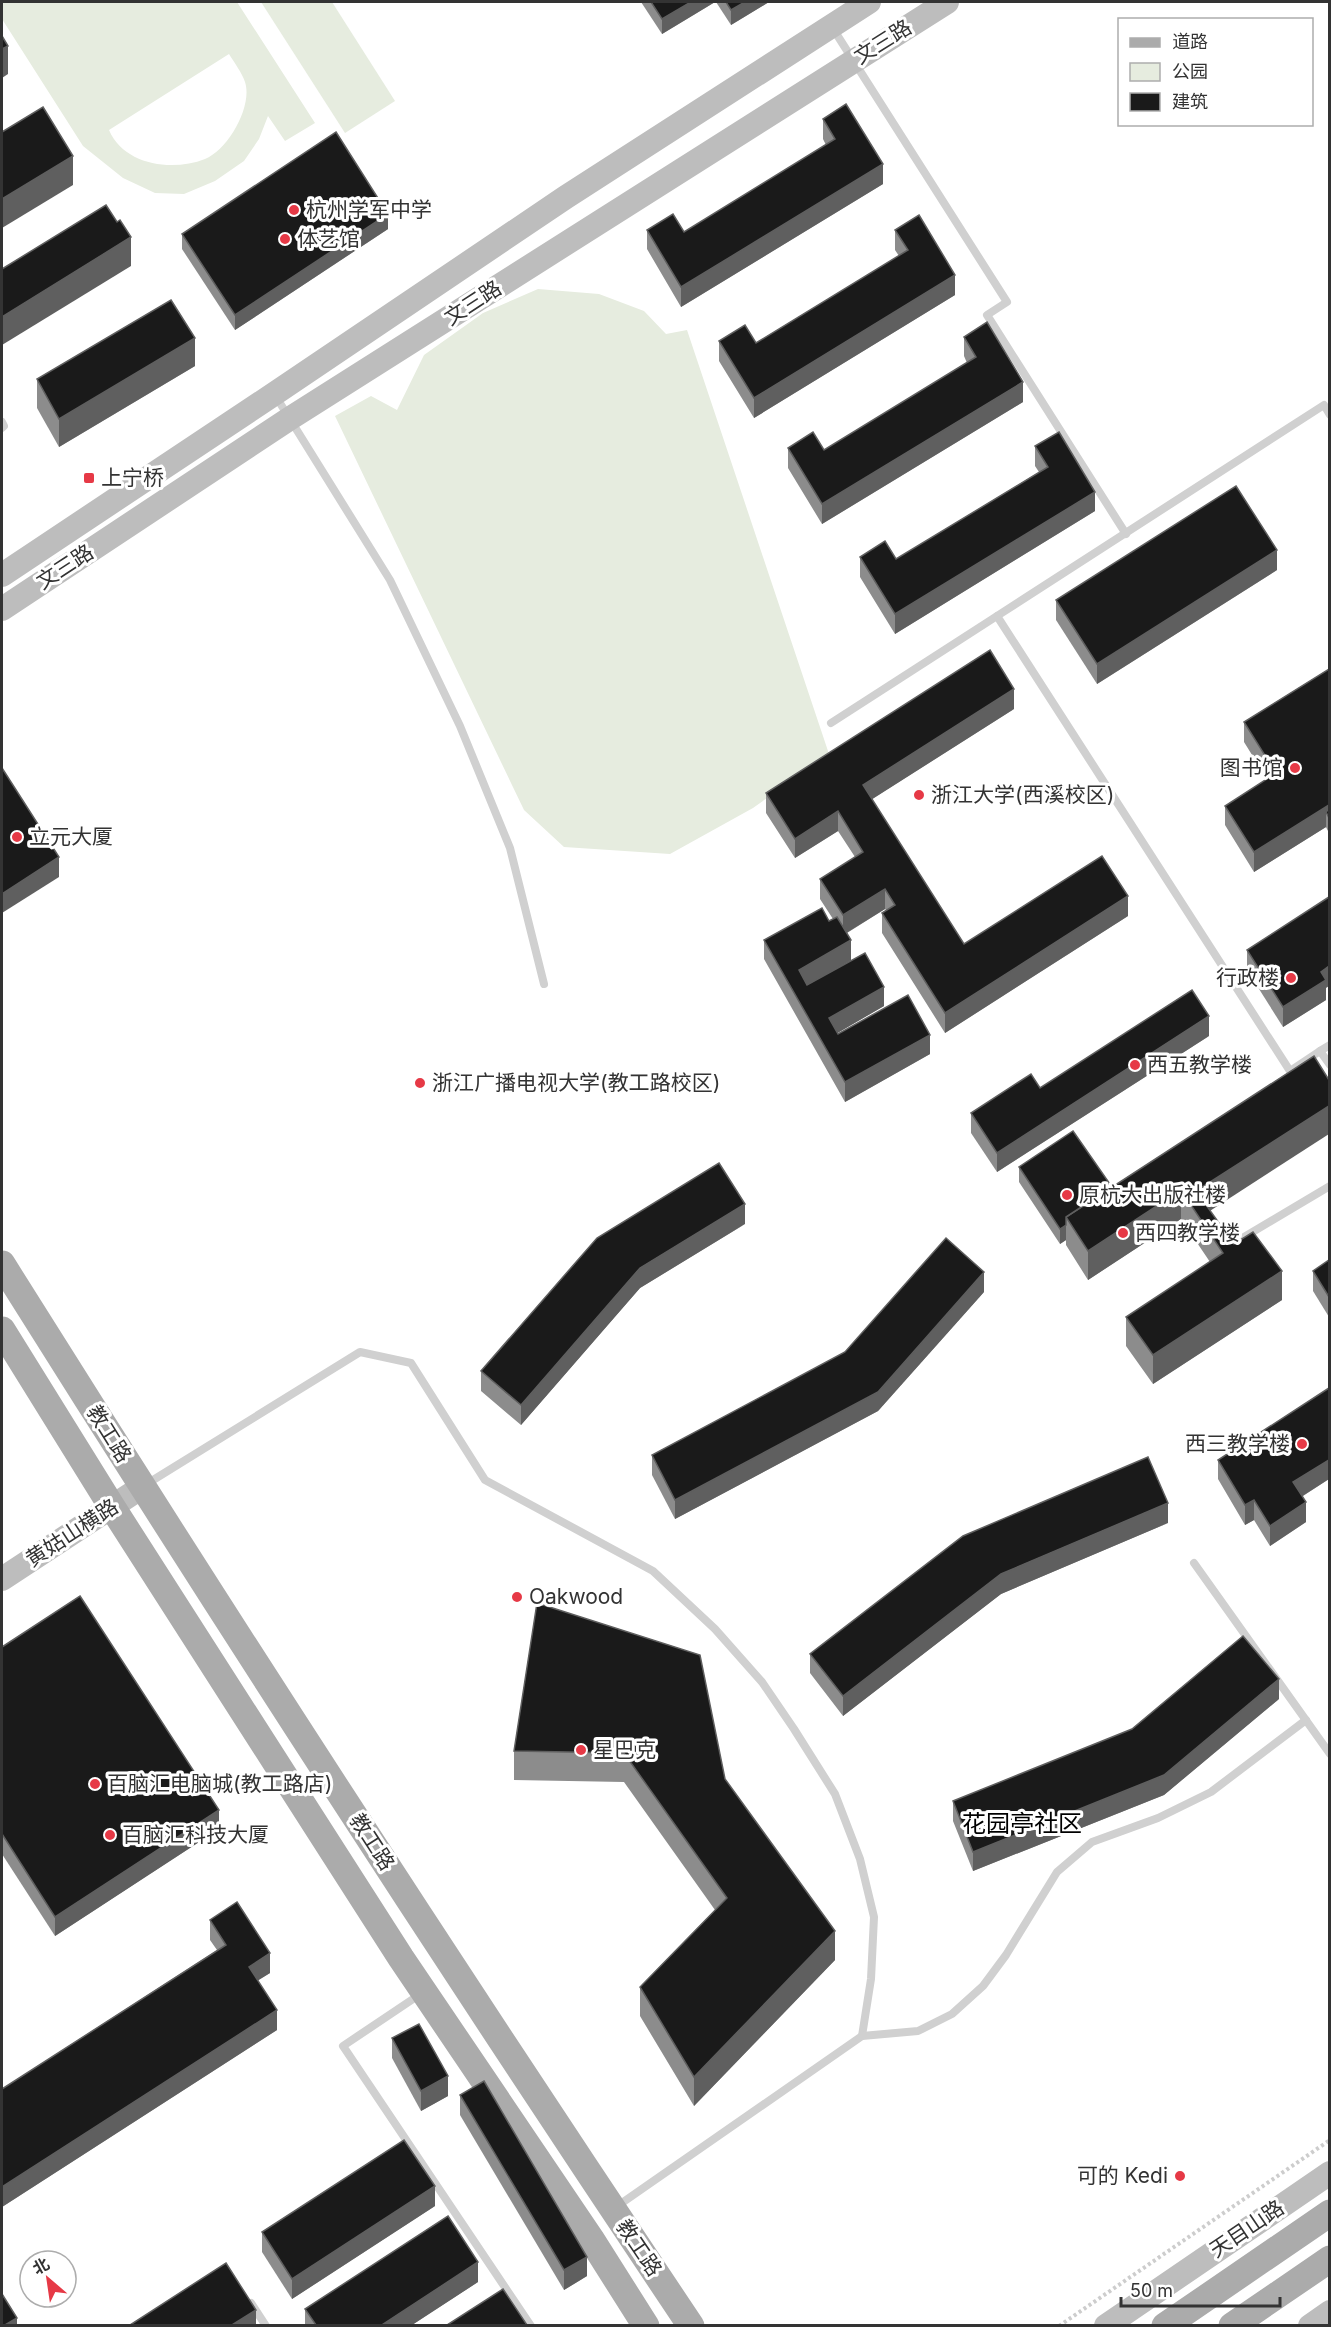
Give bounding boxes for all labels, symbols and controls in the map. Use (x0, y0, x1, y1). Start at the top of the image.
street label: 文三路 (849, 14, 916, 69)
legend (1118, 18, 1313, 126)
text: 道路 (1172, 31, 1208, 52)
text: 公园 (1172, 61, 1208, 82)
text: 建筑 (1172, 91, 1208, 112)
place label: 杭州学军中学 (306, 197, 432, 222)
marker: 杭州学军中学 (287, 203, 301, 217)
place label: 体艺馆 (297, 226, 360, 251)
marker: 体艺馆 (278, 232, 292, 246)
street label: 文三路 (440, 275, 506, 330)
place label: 上宁桥 (101, 465, 164, 490)
marker: 上宁桥 (82, 471, 96, 485)
street label: 文三路 (32, 539, 98, 594)
place label: 图书馆 (1220, 755, 1283, 780)
marker: 图书馆 (1288, 761, 1302, 775)
place label: 浙江大学(西溪校区) (931, 782, 1114, 807)
marker: 浙江大学(西溪校区) (912, 788, 926, 802)
place label: 立元大厦 (29, 824, 113, 849)
marker: 立元大厦 (10, 830, 24, 844)
place label: 行政楼 (1216, 965, 1279, 990)
marker: 行政楼 (1284, 971, 1298, 985)
place label: 西五教学楼 (1147, 1052, 1252, 1077)
marker: 西五教学楼 (1128, 1058, 1142, 1072)
place label: 浙江广播电视大学(教工路校区) (432, 1070, 720, 1095)
marker: 浙江广播电视大学(教工路校区) (413, 1076, 427, 1090)
place label: 原杭大出版社楼 (1079, 1182, 1226, 1207)
marker: 原杭大出版社楼 (1060, 1188, 1074, 1202)
place label: 西四教学楼 (1135, 1220, 1240, 1245)
marker: 西四教学楼 (1116, 1226, 1130, 1240)
street label: 教工路 (82, 1400, 137, 1467)
place label: 西三教学楼 (1185, 1431, 1290, 1456)
marker: 西三教学楼 (1295, 1437, 1309, 1451)
street label: 黄姑山横路 (21, 1494, 123, 1572)
place label: Oakwood (529, 1584, 623, 1609)
marker: Oakwood (510, 1590, 524, 1604)
place label: 星巴克 (593, 1737, 656, 1762)
marker: 星巴克 (574, 1743, 588, 1757)
place label: 百脑汇电脑城(教工路店) (107, 1771, 332, 1796)
marker: 百脑汇电脑城(教工路店) (88, 1777, 102, 1791)
street label: 教工路 (345, 1809, 400, 1875)
district label: 花园亭社区 (962, 1809, 1082, 1838)
place label: 百脑汇科技大厦 (122, 1822, 269, 1847)
marker: 百脑汇科技大厦 (103, 1828, 117, 1842)
place label: 可的 Kedi (1077, 2163, 1168, 2188)
marker: 可的 Kedi (1173, 2169, 1187, 2183)
street label: 天目山路 (1205, 2195, 1289, 2262)
street label: 教工路 (611, 2215, 667, 2281)
north arrow (18, 2249, 78, 2309)
text: 北 (29, 2253, 53, 2279)
scale bar (1121, 2270, 1280, 2308)
text: 50 m (1130, 2280, 1173, 2301)

